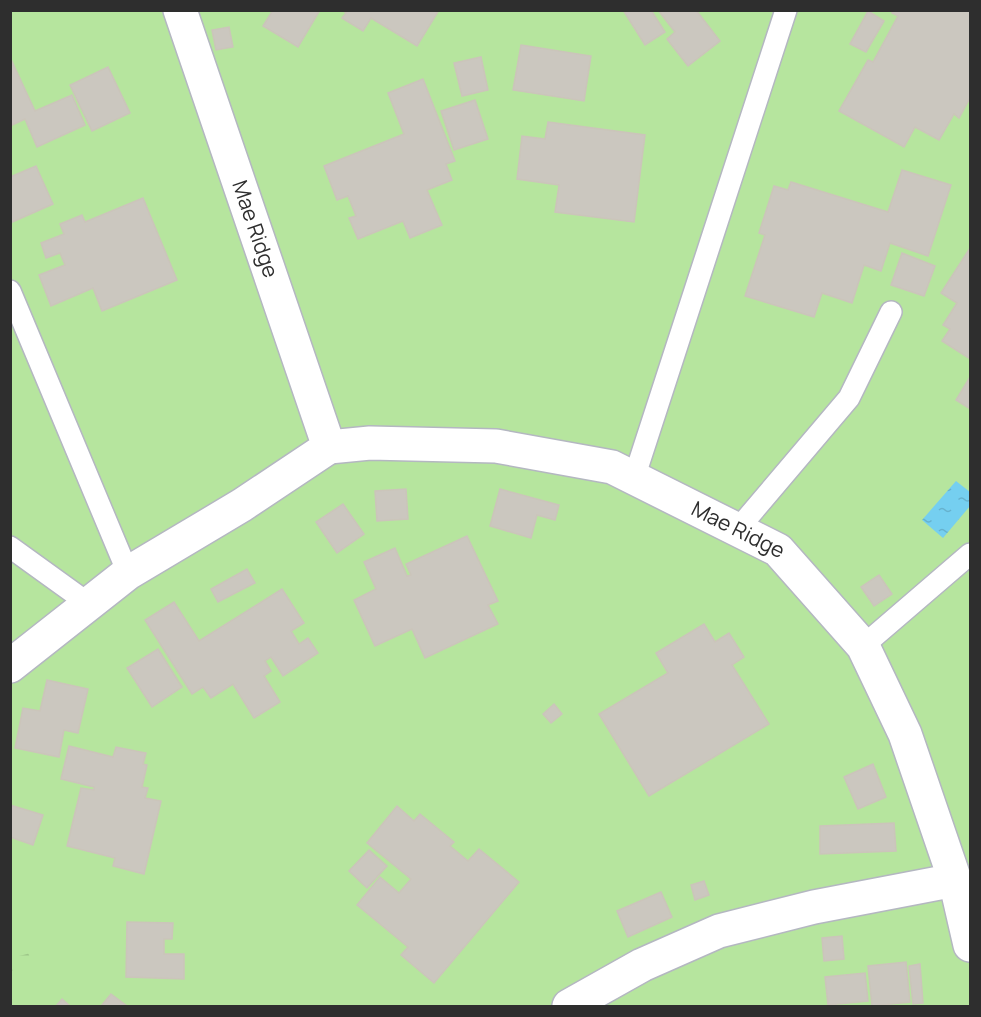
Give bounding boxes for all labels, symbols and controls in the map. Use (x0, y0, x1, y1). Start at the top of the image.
street label: Mae Ridge (226, 176, 286, 281)
street label: Mae Ridge (687, 494, 790, 564)

